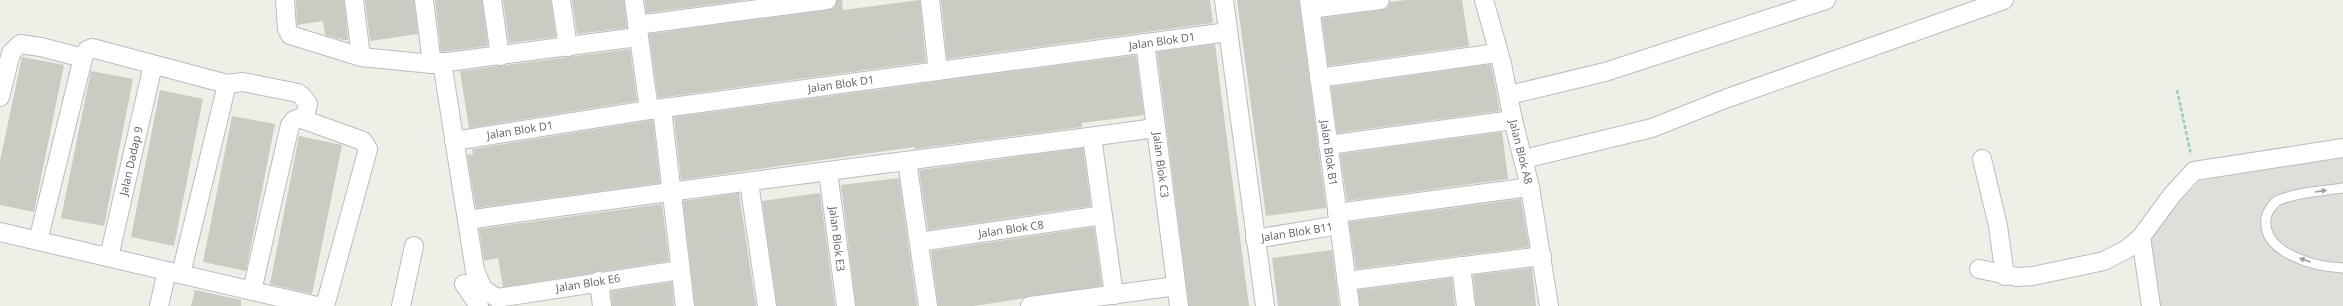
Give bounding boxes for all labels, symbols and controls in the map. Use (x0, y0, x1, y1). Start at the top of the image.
street label: Jalan Blok D1 (1127, 28, 1196, 53)
street label: Jalan Blok D1 (806, 71, 875, 96)
street label: Jalan Blok D1 (485, 117, 554, 142)
street label: Jalan Blok A8 (1506, 117, 1537, 186)
street label: Jalan Blok B1 (1317, 118, 1342, 187)
street label: Jalan Dadap 9 (115, 125, 146, 198)
street label: Jalan Blok C3 (1150, 130, 1173, 199)
one-way arrow (2315, 188, 2327, 194)
street label: Jalan Blok E3 (826, 205, 849, 272)
street label: Jalan Blok C8 (976, 216, 1045, 241)
street label: Jalan Blok B11 (1259, 218, 1334, 245)
one-way arrow (2299, 257, 2311, 263)
street label: Jalan Blok E6 (554, 270, 621, 295)

